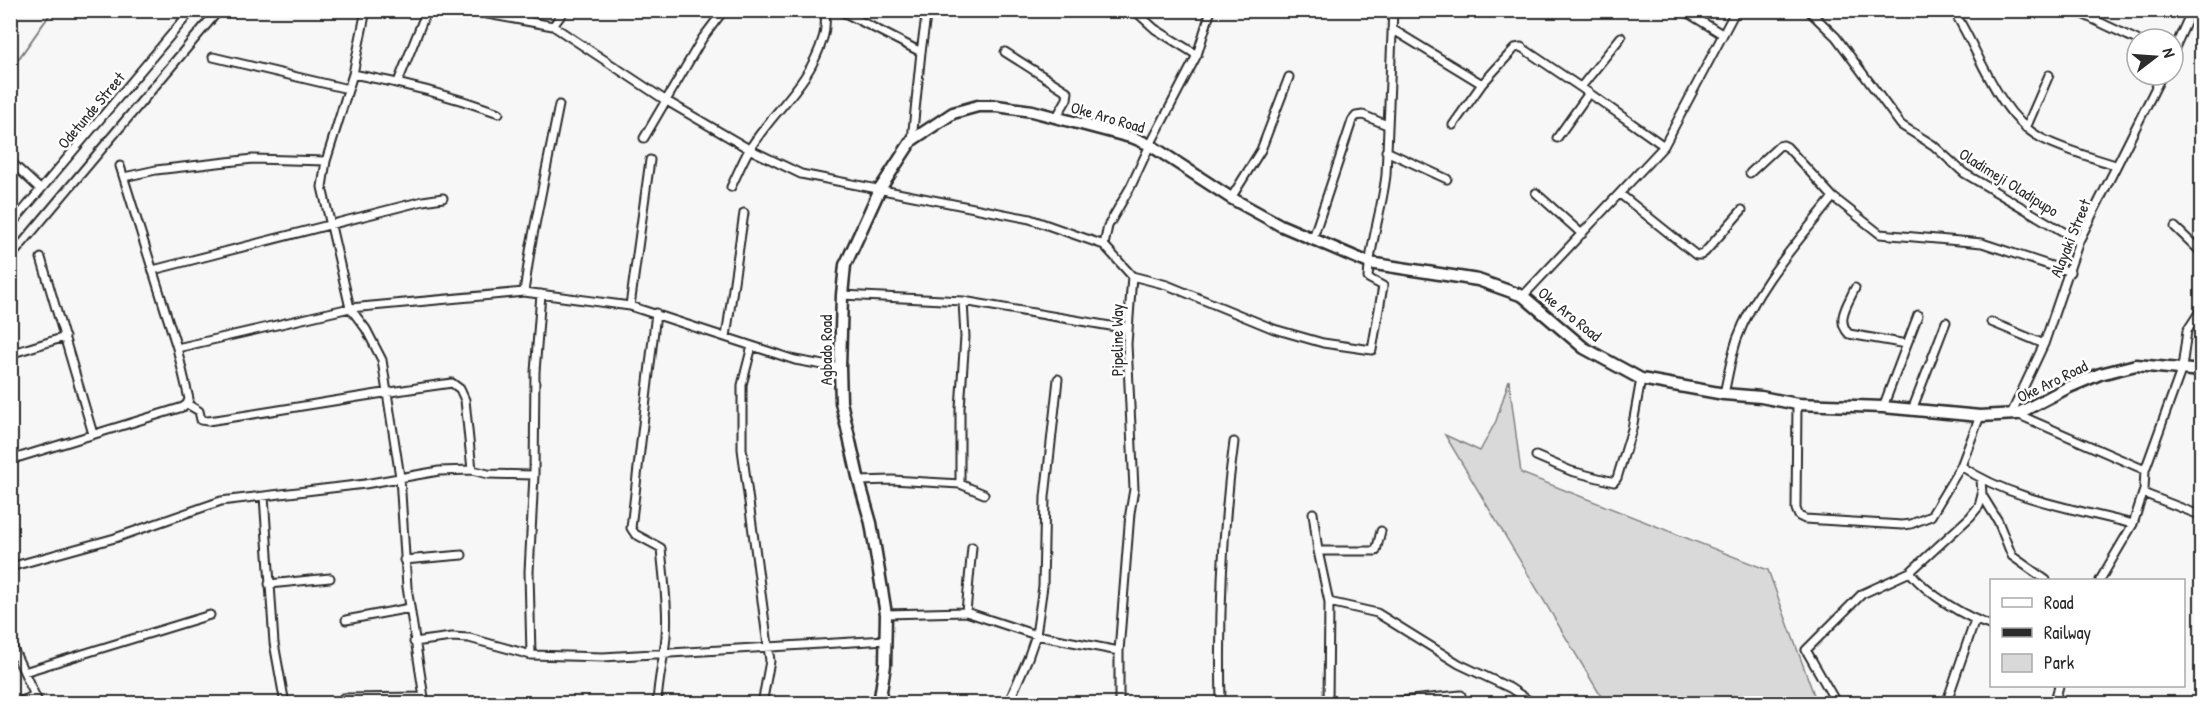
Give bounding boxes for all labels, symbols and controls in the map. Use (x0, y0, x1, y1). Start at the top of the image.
north arrow (2125, 27, 2185, 87)
text: N (2158, 45, 2181, 60)
street label: Odetunde Street (52, 66, 130, 153)
street label: Oke Aro Road (1068, 96, 1148, 138)
street label: Oladimeji Oladipupo (1955, 143, 2063, 222)
street label: Alayaki Street (2044, 195, 2096, 280)
street label: Oke Aro Road (1534, 282, 1606, 346)
street label: Pipeline Way (1106, 304, 1128, 376)
street label: Agbado Road (815, 315, 837, 385)
street label: Oke Aro Road (2013, 354, 2091, 408)
legend (1990, 579, 2185, 687)
text: Road (2044, 590, 2074, 615)
text: Railway (2044, 620, 2091, 645)
text: Park (2044, 650, 2075, 675)

